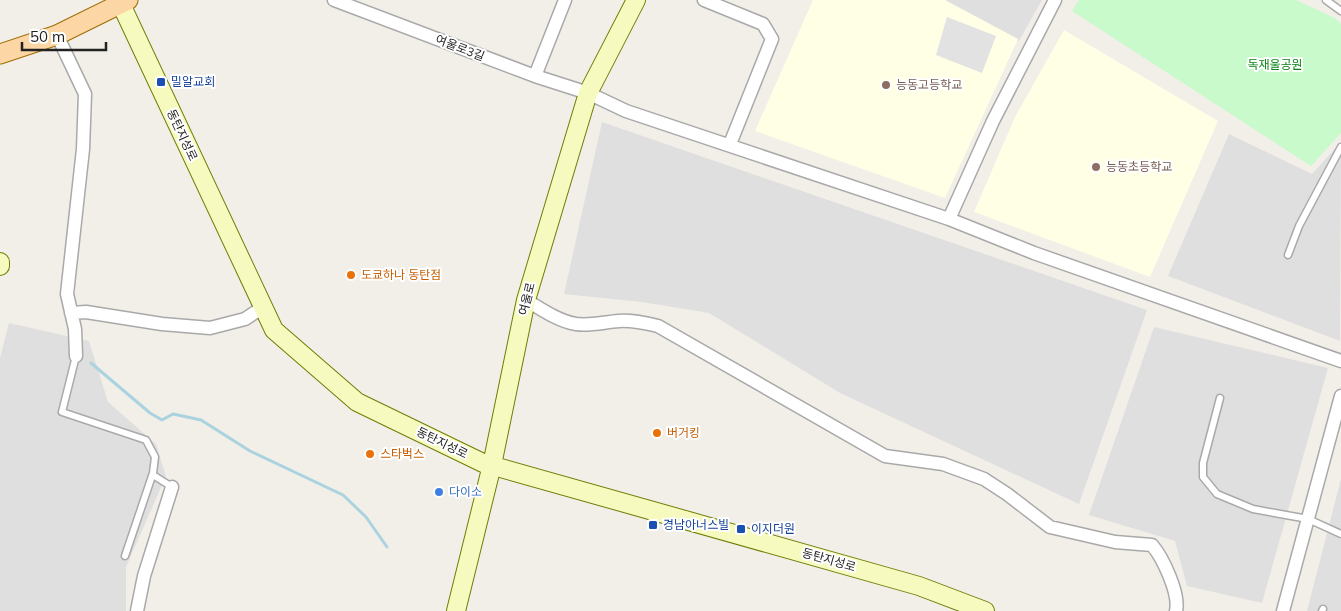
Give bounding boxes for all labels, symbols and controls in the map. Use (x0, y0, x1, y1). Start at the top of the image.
scale bar (22, 20, 106, 52)
text: 50 m (30, 27, 65, 46)
street label: 여울로3길 (434, 31, 487, 64)
park label: 독재울공원 (1247, 57, 1303, 72)
place label: 밀알교회 (171, 74, 215, 89)
marker: 밀알교회 (155, 76, 167, 88)
place label: 능동고등학교 (896, 77, 962, 92)
marker: 능동고등학교 (880, 79, 892, 91)
street label: 동탄지성로 (164, 107, 201, 163)
place label: 능동초등학교 (1106, 159, 1172, 174)
marker: 능동초등학교 (1090, 161, 1102, 173)
place label: 도쿄하나 동탄점 (361, 267, 441, 282)
marker: 도쿄하나 동탄점 (345, 269, 357, 281)
street label: 여울로 (515, 281, 538, 317)
street label: 동탄지성로 (414, 424, 470, 461)
place label: 버거킹 (667, 425, 700, 440)
marker: 버거킹 (651, 427, 663, 439)
place label: 스타벅스 (380, 446, 424, 461)
marker: 스타벅스 (364, 448, 376, 460)
place label: 다이소 (449, 484, 482, 499)
marker: 다이소 (433, 486, 445, 498)
place label: 경남아너스빌 (663, 517, 729, 532)
marker: 경남아너스빌 (647, 519, 659, 531)
place label: 이지더원 (751, 521, 795, 536)
marker: 이지더원 (735, 523, 747, 535)
street label: 동탄지성로 (801, 545, 858, 574)

